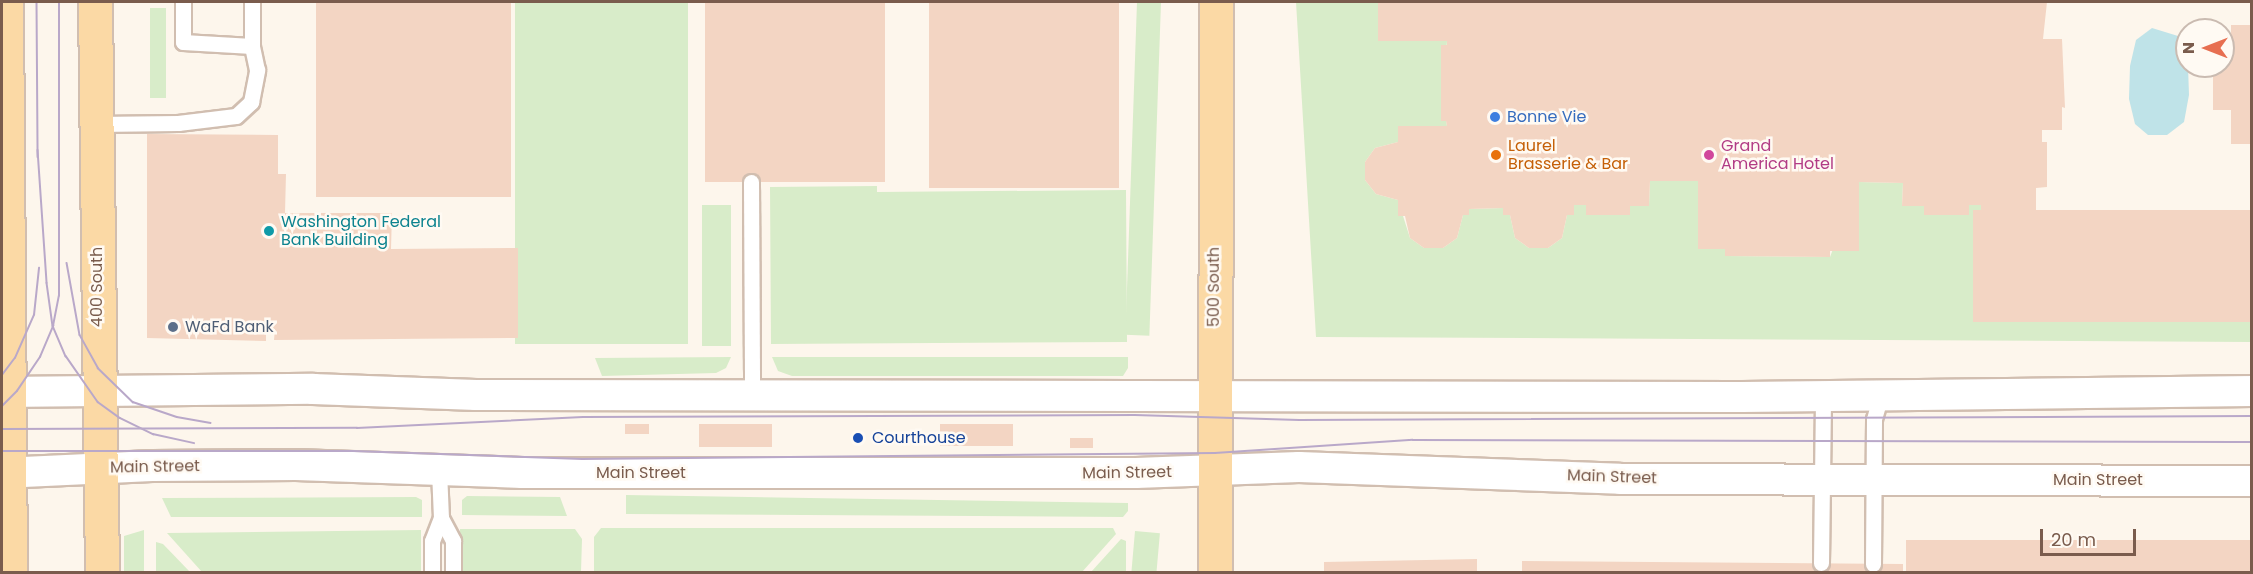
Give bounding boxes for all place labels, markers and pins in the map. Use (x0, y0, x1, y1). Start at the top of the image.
place label: Bonne Vie (1507, 107, 1586, 127)
marker: Bonne Vie (1488, 110, 1502, 124)
place label: Laurel Brasserie & Bar (1508, 136, 1628, 174)
place label: Grand America Hotel (1721, 136, 1834, 174)
marker: Laurel Brasserie & Bar (1489, 148, 1503, 162)
marker: Grand America Hotel (1702, 148, 1716, 162)
place label: Washington Federal Bank Building (281, 212, 441, 250)
marker: Washington Federal Bank Building (262, 224, 276, 238)
place label: WaFd Bank (185, 317, 274, 337)
marker: WaFd Bank (166, 320, 180, 334)
place label: Courthouse (872, 428, 966, 448)
marker: Courthouse (849, 429, 867, 447)

